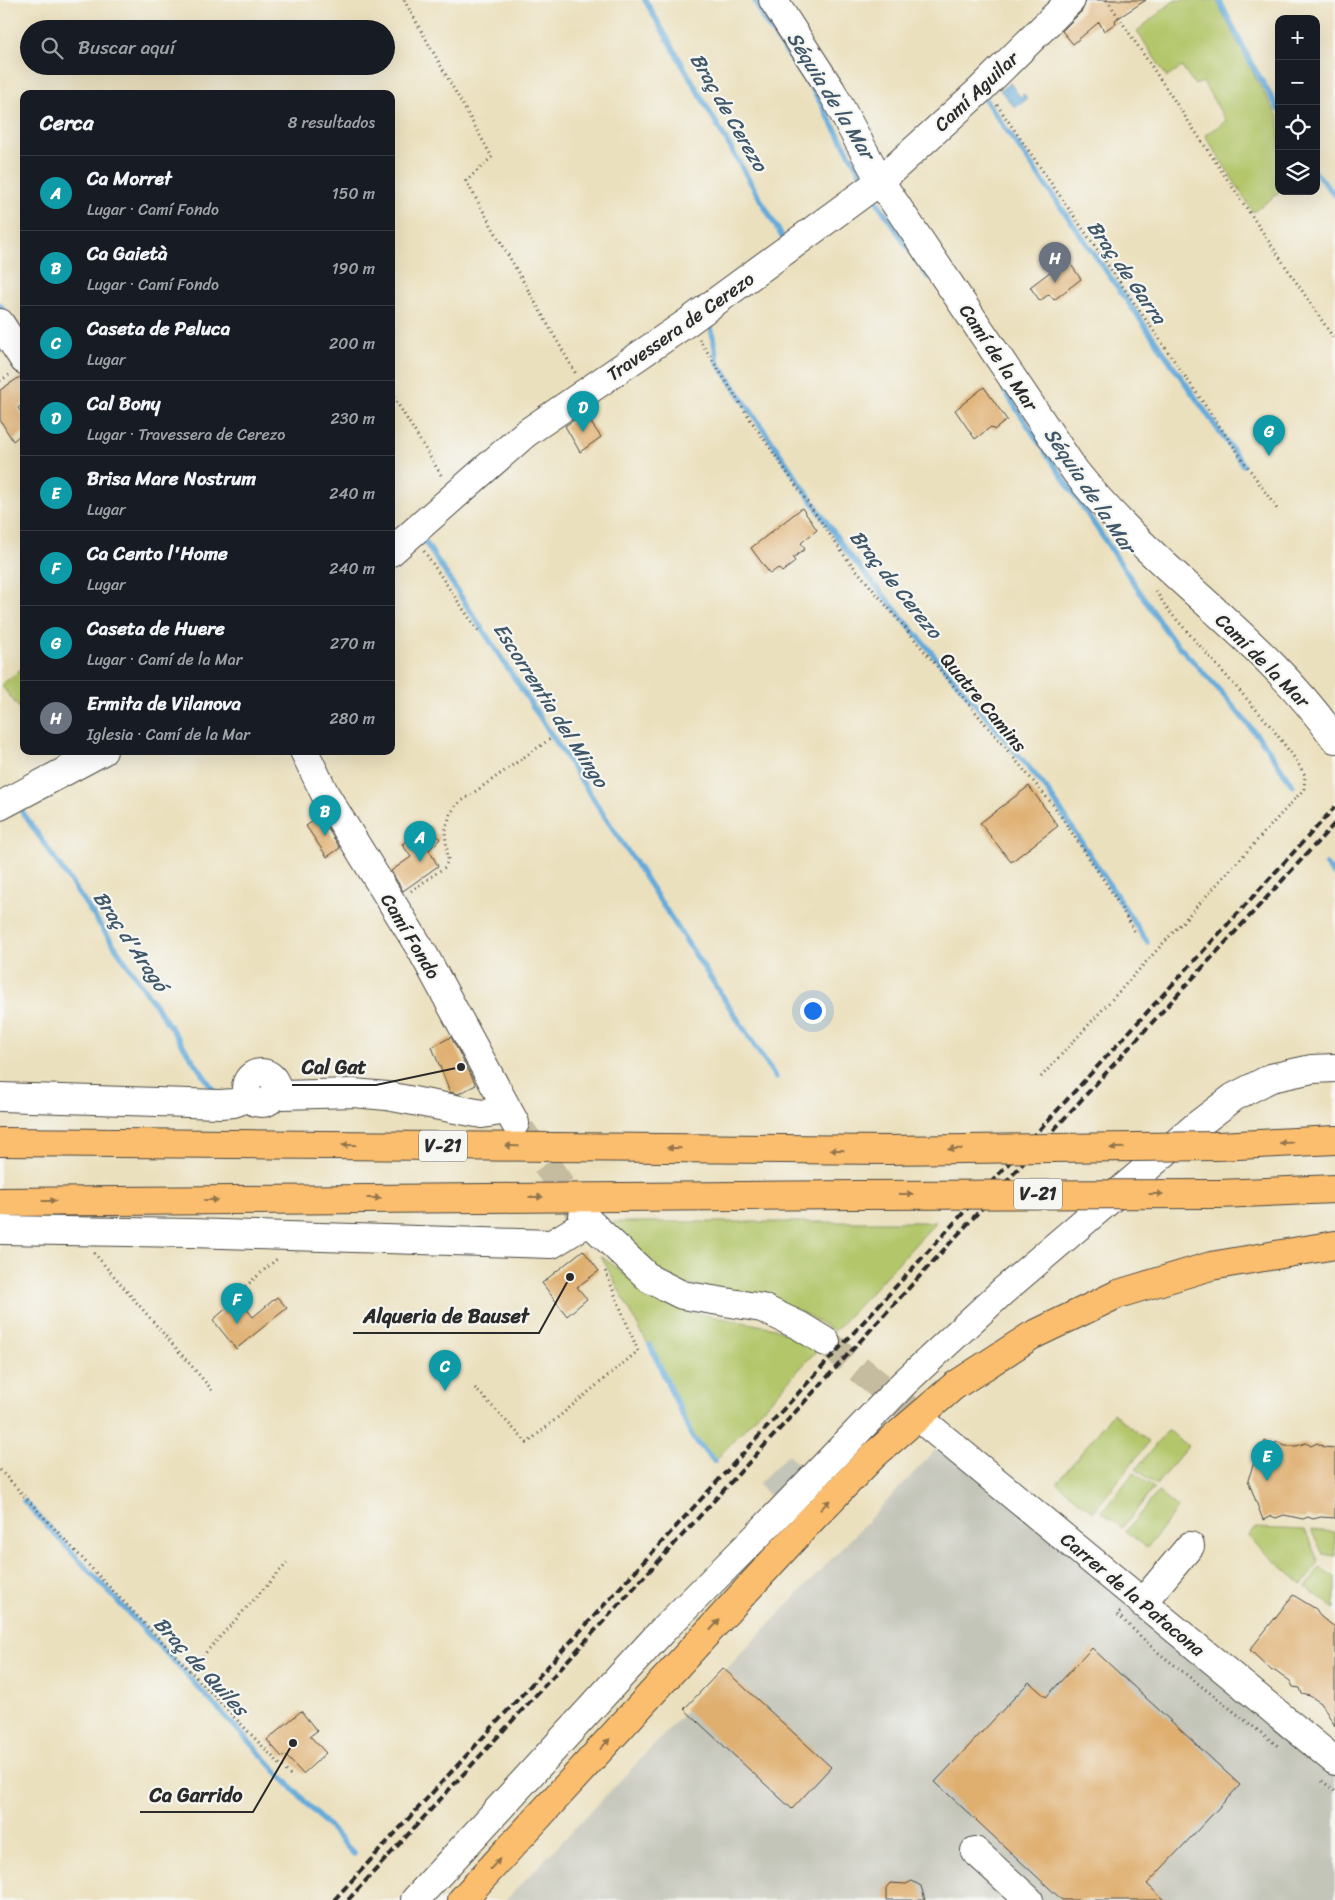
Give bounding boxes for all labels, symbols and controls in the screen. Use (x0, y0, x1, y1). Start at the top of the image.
map controls (1275, 15, 1320, 195)
button: + (1275, 15, 1320, 60)
search box (20, 20, 395, 75)
water label: Séquia de la Mar (777, 24, 886, 169)
text: Buscar aquí (78, 31, 175, 64)
icon: search (38, 34, 66, 62)
street label: Camí Aguilar (926, 42, 1027, 140)
water label: Braç de Cerezo (680, 46, 778, 180)
button: − (1275, 60, 1320, 105)
text: Cerca (40, 104, 94, 142)
button: locate (1275, 105, 1320, 150)
text: 8 resultados (288, 108, 375, 137)
button: layers (1275, 150, 1320, 195)
text: Ca Morret (87, 162, 172, 195)
text: A (51, 179, 61, 208)
text: 150 m (332, 179, 375, 208)
text: Lugar · Camí Fondo (87, 195, 219, 224)
water label: Braç de Garra (1078, 213, 1177, 333)
text: Ca Gaietà (87, 237, 168, 270)
pin: H (1039, 242, 1071, 283)
text: B (51, 254, 61, 283)
text: 190 m (332, 254, 375, 283)
street label: Travessera de Cerezo (599, 263, 762, 390)
text: Lugar · Camí Fondo (87, 270, 219, 299)
street label: Camí de la Mar (950, 297, 1048, 419)
text: Caseta de Peluca (87, 312, 230, 345)
text: C (51, 329, 61, 358)
text: 200 m (329, 329, 375, 358)
text: Lugar (87, 345, 126, 374)
text: Cal Bony (87, 387, 161, 420)
pin: D (567, 391, 599, 432)
text: D (51, 404, 61, 433)
text: 230 m (330, 404, 375, 433)
pin: G (1253, 415, 1285, 456)
text: Lugar · Travessera de Cerezo (87, 420, 285, 449)
water label: Séquia de la Mar (1034, 420, 1147, 564)
text: Brisa Mare Nostrum (87, 462, 256, 495)
text: E (52, 479, 60, 508)
text: 240 m (329, 479, 375, 508)
text: Lugar (87, 495, 126, 524)
water label: Braç de Cerezo (840, 522, 952, 648)
text: Ca Cento l'Home (87, 537, 228, 570)
text: F (52, 554, 60, 583)
text: 240 m (329, 554, 375, 583)
text: Lugar (87, 570, 126, 599)
street label: Camí de la Mar (1207, 605, 1319, 717)
text: Caseta de Huere (87, 612, 225, 645)
water label: Escorrentia del Mingo (484, 615, 618, 797)
text: G (51, 629, 61, 658)
text: 270 m (330, 629, 375, 658)
text: Lugar · Camí de la Mar (87, 645, 242, 674)
street label: Quatre Camins (932, 645, 1036, 760)
text: Ermita de Vilanova (87, 687, 241, 720)
text: H (50, 704, 62, 733)
text: 280 m (330, 704, 375, 733)
text: Iglesia · Camí de la Mar (87, 720, 250, 749)
pin: B (309, 795, 341, 836)
pin: A (404, 821, 436, 862)
water label: Braç d'Aragó (84, 884, 180, 1002)
street label: Camí Fondo (372, 887, 449, 986)
your location (800, 998, 826, 1024)
callout: Cal Gat (292, 1050, 376, 1085)
text: Cal Gat (301, 1050, 367, 1085)
road number: V-21 (419, 1130, 467, 1162)
one-way arrow (1278, 1139, 1294, 1147)
one-way arrow (341, 1141, 357, 1149)
one-way arrow (504, 1142, 520, 1150)
one-way arrow (666, 1144, 682, 1152)
one-way arrow (1109, 1144, 1125, 1152)
one-way arrow (829, 1145, 845, 1153)
one-way arrow (946, 1145, 962, 1153)
road number: V-21 (1014, 1178, 1062, 1210)
one-way arrow (898, 1190, 914, 1198)
one-way arrow (1148, 1190, 1164, 1198)
one-way arrow (528, 1193, 544, 1201)
one-way arrow (366, 1194, 382, 1202)
one-way arrow (203, 1196, 219, 1204)
one-way arrow (41, 1197, 57, 1205)
pin: F (221, 1283, 253, 1324)
callout: Alqueria de Bauset (353, 1298, 539, 1333)
text: Alqueria de Bauset (362, 1299, 531, 1334)
pin: C (429, 1350, 461, 1391)
pin: E (1251, 1440, 1283, 1481)
one-way arrow (819, 1500, 831, 1512)
street label: Carrer de la Patacona (1053, 1524, 1213, 1665)
water label: Braç de Quiles (145, 1608, 258, 1727)
one-way arrow (709, 1619, 721, 1631)
one-way arrow (599, 1739, 611, 1751)
callout: Ca Garrido (140, 1777, 253, 1812)
text: Ca Garrido (149, 1778, 243, 1813)
one-way arrow (489, 1859, 501, 1871)

